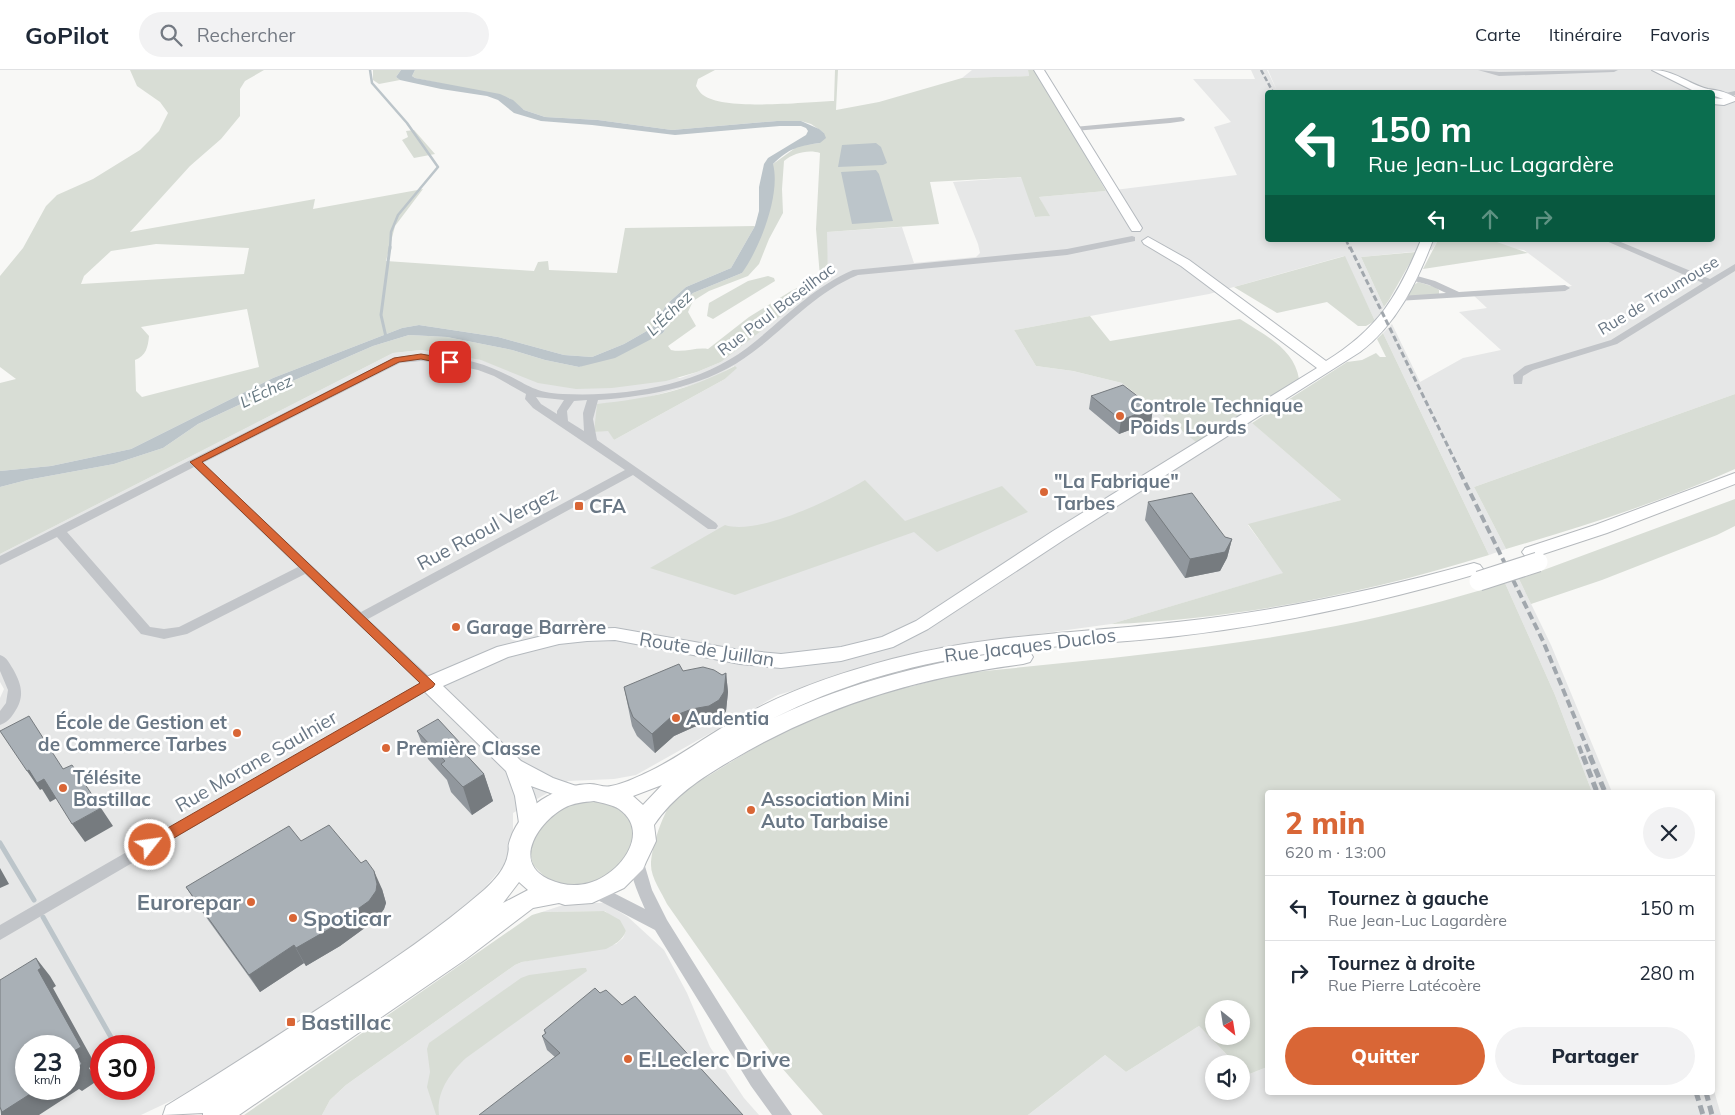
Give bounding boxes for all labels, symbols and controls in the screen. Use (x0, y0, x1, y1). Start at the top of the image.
search box (139, 12, 489, 57)
text: GoPilot (25, 20, 109, 50)
icon: search (157, 21, 185, 49)
text: Rechercher (197, 23, 295, 47)
text: Carte (1475, 23, 1521, 46)
text: Itinéraire (1549, 23, 1622, 46)
text: Favoris (1650, 23, 1710, 46)
text: 150 m (1368, 107, 1472, 151)
icon: left (1285, 110, 1350, 175)
text: Rue Jean-Luc Lagardère (1368, 150, 1614, 178)
icon: left (1423, 205, 1451, 233)
icon: ahead (1476, 205, 1504, 233)
icon: right (1529, 205, 1557, 233)
street label: Rue de Troumouse (1594, 251, 1722, 339)
street label: Rue Paul Baseilhac (713, 258, 839, 360)
water label: L'Échez (642, 286, 697, 340)
pin (429, 341, 471, 383)
icon: arrive (436, 348, 464, 376)
water label: L'Échez (236, 370, 296, 412)
place label: Controle Technique Poids Lourds (1130, 393, 1303, 439)
marker: Controle Technique Poids Lourds (1114, 410, 1126, 422)
place label: "La Fabrique" Tarbes (1054, 469, 1179, 515)
street label: Rue Raoul Vergez (412, 481, 562, 575)
marker: "La Fabrique" Tarbes (1038, 486, 1050, 498)
place label: CFA (589, 494, 627, 518)
marker: CFA (573, 500, 585, 512)
place label: Garage Barrère (466, 615, 606, 639)
marker: Garage Barrère (450, 621, 462, 633)
street label: Rue Jacques Duclos (943, 623, 1117, 667)
street label: Route de Juillan (638, 626, 776, 672)
street label: Rue Morane Saulnier (171, 705, 341, 817)
place label: Audentia (686, 706, 769, 730)
place label: École de Gestion et de Commerce Tarbes (38, 710, 227, 756)
marker: Audentia (670, 712, 682, 724)
marker: École de Gestion et de Commerce Tarbes (231, 727, 243, 739)
place label: Première Classe (396, 736, 541, 760)
marker: Première Classe (380, 742, 392, 754)
place label: Télésite Bastillac (73, 765, 151, 811)
marker: Télésite Bastillac (57, 782, 69, 794)
place label: Association Mini Auto Tarbaise (761, 787, 910, 833)
marker: Association Mini Auto Tarbaise (745, 804, 757, 816)
text: 2 min (1285, 804, 1365, 842)
button: close (1643, 807, 1695, 859)
position arrow (123, 818, 175, 870)
text: 620 m · 13:00 (1285, 842, 1386, 862)
text: Tournez à gauche (1328, 886, 1489, 910)
place label: Eurorepar (137, 888, 241, 916)
icon: left (1285, 894, 1313, 922)
marker: Eurorepar (245, 896, 257, 908)
text: 150 m (1639, 896, 1695, 920)
place label: Spoticar (303, 904, 391, 932)
text: Rue Jean-Luc Lagardère (1328, 910, 1507, 930)
marker: Spoticar (287, 912, 299, 924)
text: Tournez à droite (1328, 951, 1475, 975)
icon: right (1285, 959, 1313, 987)
text: 280 m (1639, 961, 1695, 985)
text: Rue Pierre Latécoère (1328, 975, 1481, 995)
north arrow (1205, 1000, 1250, 1045)
map controls (1205, 1000, 1250, 1100)
place label: Bastillac (301, 1008, 391, 1036)
marker: Bastillac (285, 1016, 297, 1028)
button: Quitter (1285, 1027, 1485, 1085)
button: Partager (1495, 1027, 1695, 1085)
speed limit sign: 30 (90, 1035, 155, 1100)
place label: E.Leclerc Drive (638, 1045, 790, 1073)
text: 23 (32, 1046, 63, 1077)
marker: E.Leclerc Drive (622, 1053, 634, 1065)
button: sound (1205, 1055, 1250, 1100)
text: km/h (34, 1072, 61, 1087)

